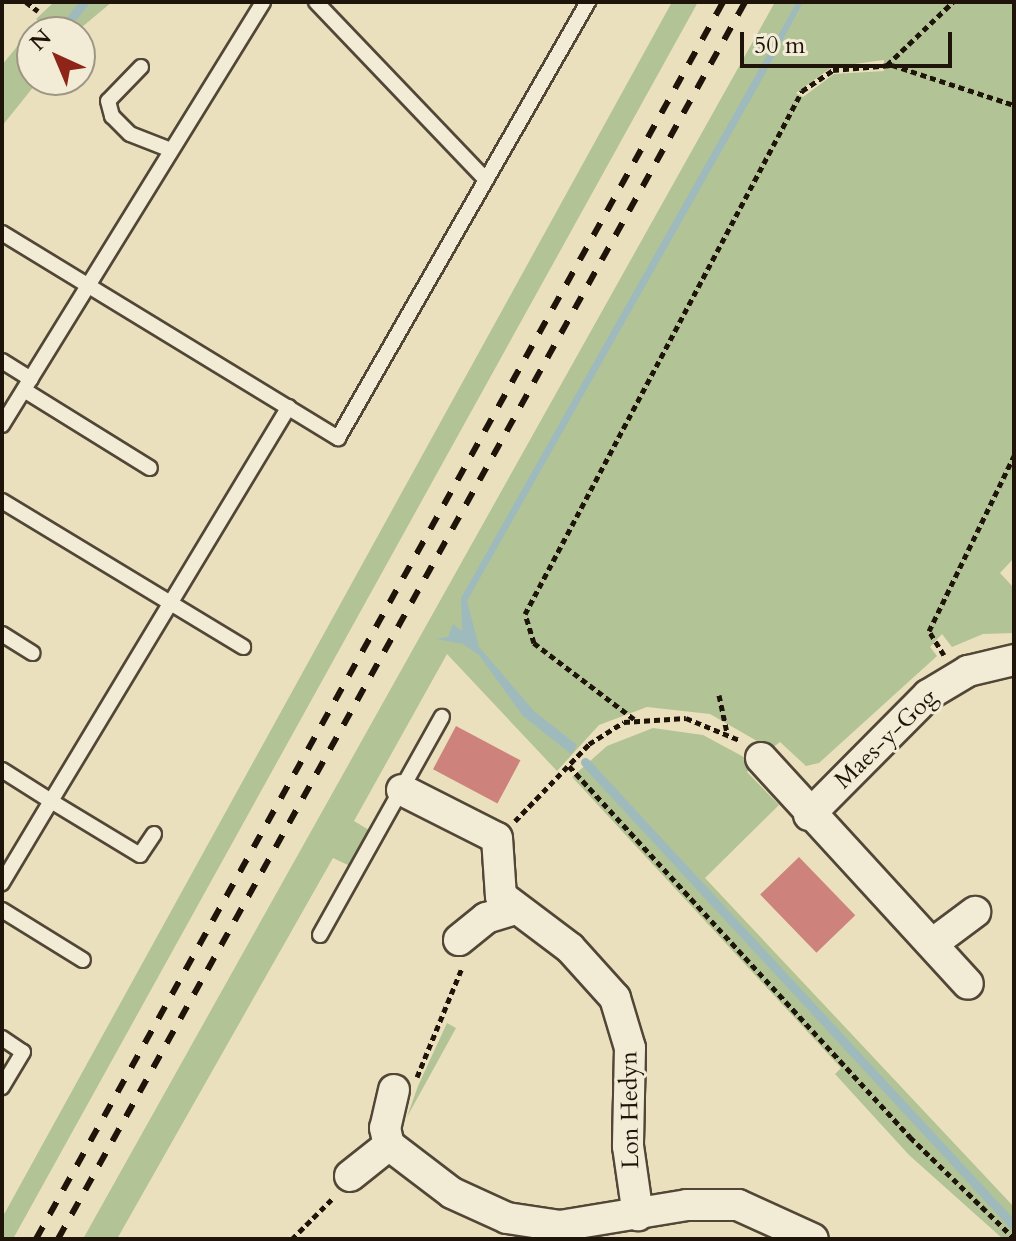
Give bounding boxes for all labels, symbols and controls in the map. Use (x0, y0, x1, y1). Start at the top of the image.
north arrow (16, 16, 96, 96)
scale bar (744, 16, 956, 66)
text: N (23, 23, 58, 58)
text: 50 m (754, 29, 805, 62)
street label: Maes-y-Gog (829, 683, 943, 795)
street label: Lon Hedyn (615, 1051, 645, 1169)

